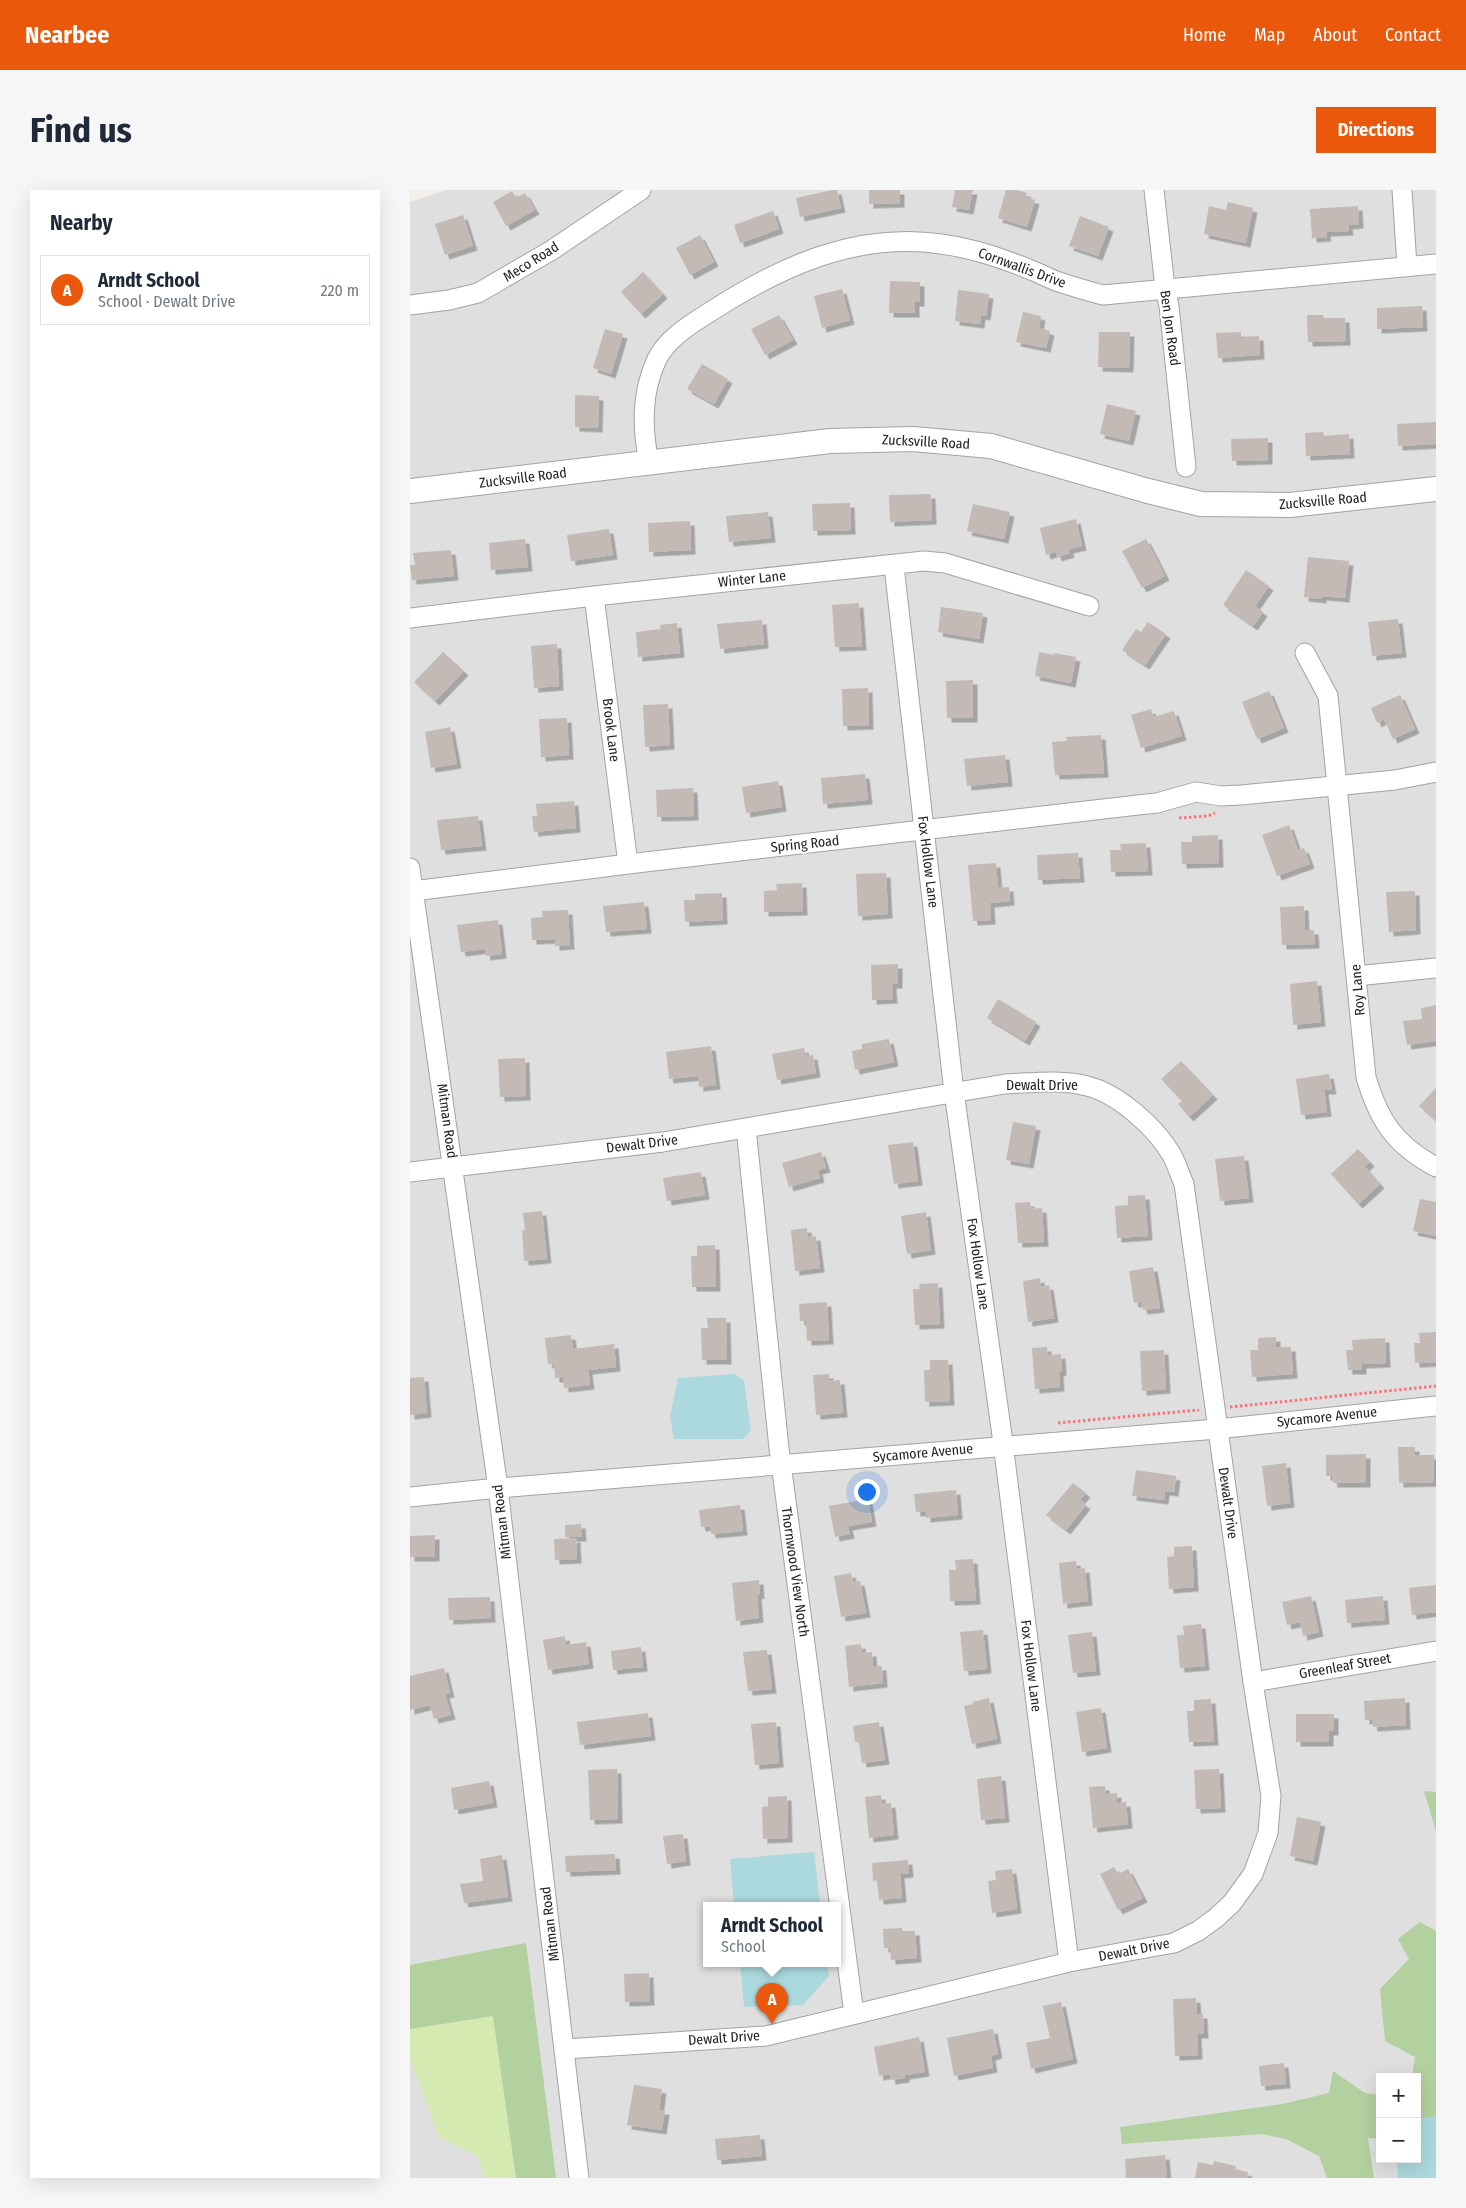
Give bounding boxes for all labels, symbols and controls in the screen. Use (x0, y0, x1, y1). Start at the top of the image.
text: Nearbee (25, 21, 109, 49)
text: Home (1183, 24, 1226, 46)
text: Map (1254, 24, 1285, 46)
text: About (1313, 24, 1357, 46)
text: Contact (1385, 24, 1441, 46)
button: Directions (1316, 107, 1436, 153)
text: Find us (30, 109, 132, 151)
text: Nearby (50, 210, 112, 236)
street label: Meco Road (500, 238, 562, 286)
street label: Cornwallis Drive (976, 244, 1068, 292)
text: Arndt School (98, 269, 200, 292)
text: A (63, 281, 71, 300)
text: 220 m (320, 281, 359, 300)
street label: Ben Jon Road (1156, 289, 1184, 367)
text: School · Dewalt Drive (98, 292, 235, 311)
street label: Zucksville Road (882, 431, 970, 453)
street label: Zucksville Road (478, 464, 568, 492)
street label: Zucksville Road (1278, 489, 1368, 513)
street label: Winter Lane (717, 567, 787, 591)
street label: Brook Lane (599, 697, 623, 763)
street label: Fox Hollow Lane (914, 815, 942, 909)
street label: Spring Road (770, 832, 840, 856)
street label: Roy Lane (1347, 964, 1369, 1016)
street label: Dewalt Drive (1006, 1077, 1078, 1094)
street label: Mitman Road (433, 1082, 461, 1160)
street label: Dewalt Drive (605, 1131, 679, 1157)
street label: Fox Hollow Lane (963, 1217, 993, 1311)
street label: Sycamore Avenue (1276, 1403, 1378, 1431)
street label: Sycamore Avenue (872, 1440, 974, 1466)
street label: Dewalt Drive (1215, 1466, 1241, 1540)
your location (854, 1479, 880, 1505)
street label: Mitman Road (489, 1484, 515, 1560)
street label: Thornwood View North (777, 1506, 813, 1638)
street label: Fox Hollow Lane (1017, 1619, 1045, 1713)
street label: Greenleaf Street (1298, 1649, 1393, 1682)
street label: Mitman Road (537, 1886, 563, 1962)
popup (703, 1902, 841, 1967)
text: Arndt School (721, 1914, 823, 1937)
street label: Dewalt Drive (1097, 1935, 1171, 1965)
text: School (721, 1937, 765, 1956)
pin: A (756, 1983, 788, 2024)
street label: Dewalt Drive (688, 2027, 761, 2049)
map controls (1376, 2073, 1421, 2163)
button: + (1376, 2073, 1421, 2118)
button: − (1376, 2118, 1421, 2163)

